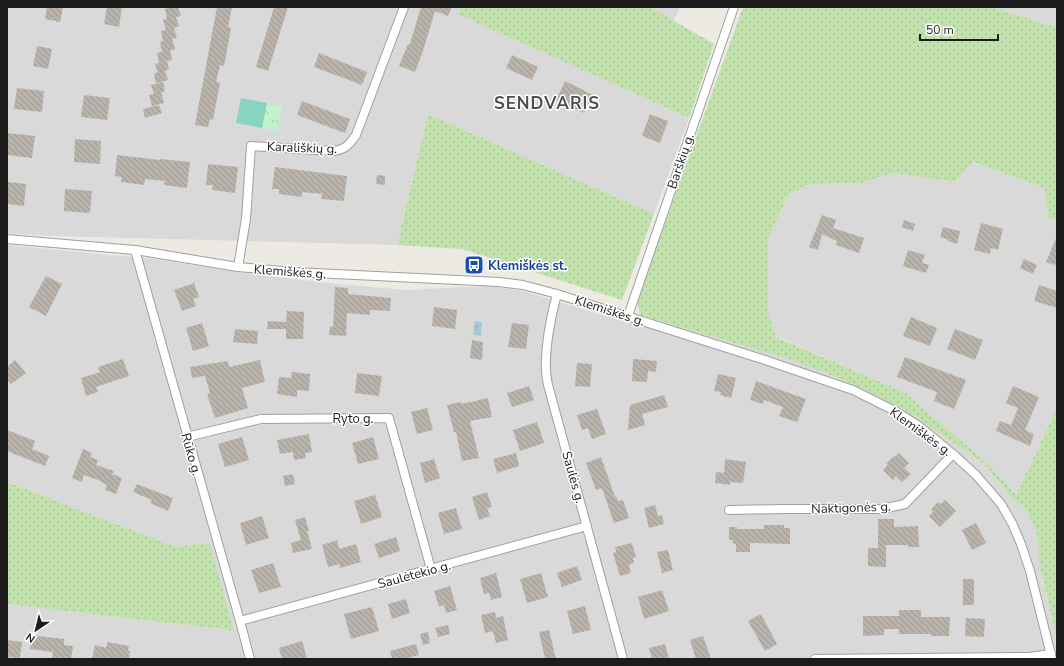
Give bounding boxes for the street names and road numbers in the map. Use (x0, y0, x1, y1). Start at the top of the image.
street label: Barškių g. (663, 131, 699, 191)
street label: Karališkių g. (267, 138, 337, 158)
street label: Klemiškės g. (253, 260, 327, 284)
street label: Klemiškės g. (572, 291, 647, 331)
street label: Klemiškės g. (886, 403, 955, 460)
street label: Ryto g. (332, 410, 374, 428)
street label: Rūko g. (176, 431, 206, 478)
street label: Saulės g. (557, 449, 589, 505)
street label: Naktigonės g. (811, 498, 891, 518)
street label: Saulėtekio g. (376, 557, 453, 593)

